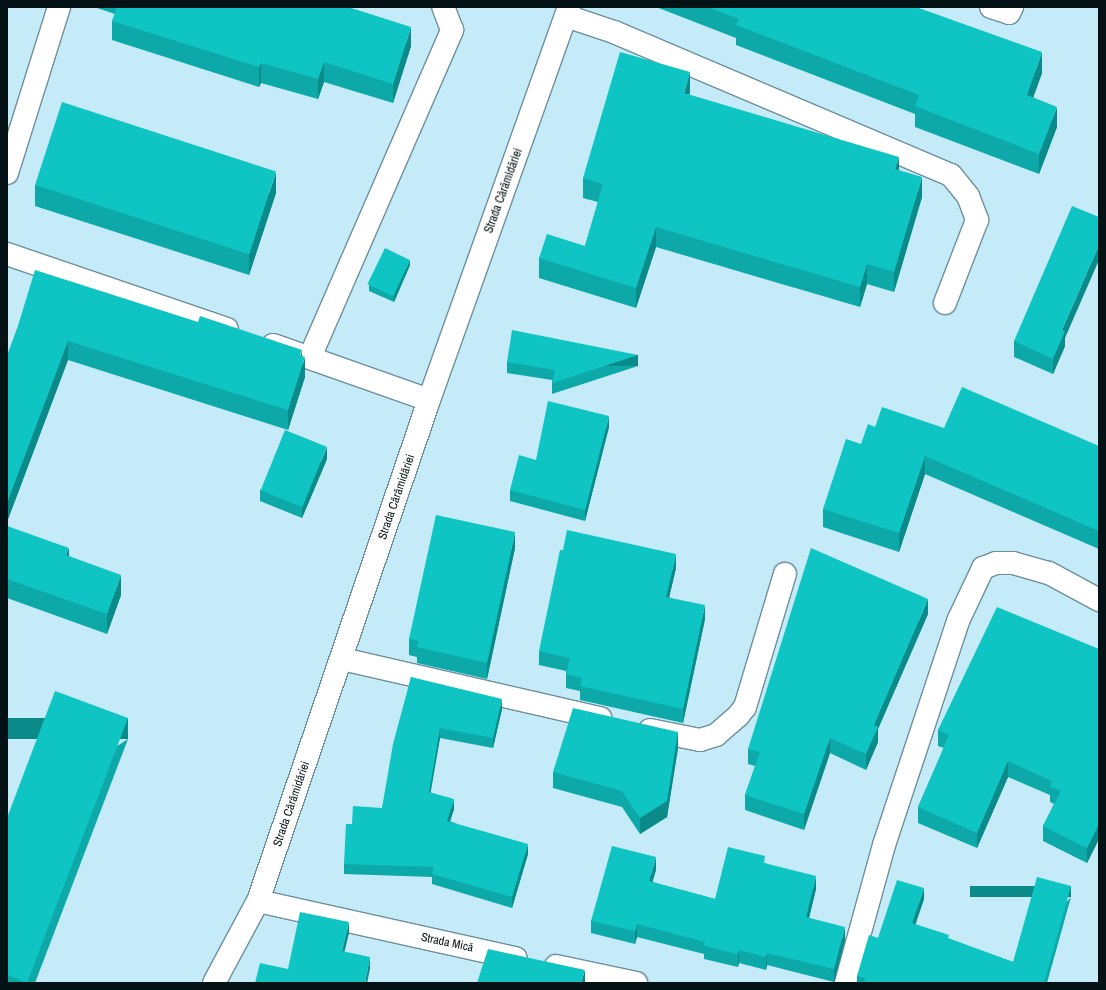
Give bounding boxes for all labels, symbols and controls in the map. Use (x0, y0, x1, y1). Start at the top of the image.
street label: Strada Cărămidăriei (482, 147, 526, 235)
street label: Strada Cărămidăriei (376, 453, 418, 541)
street label: Strada Cărămidăriei (271, 760, 313, 848)
street label: Strada Mică (420, 930, 474, 956)

